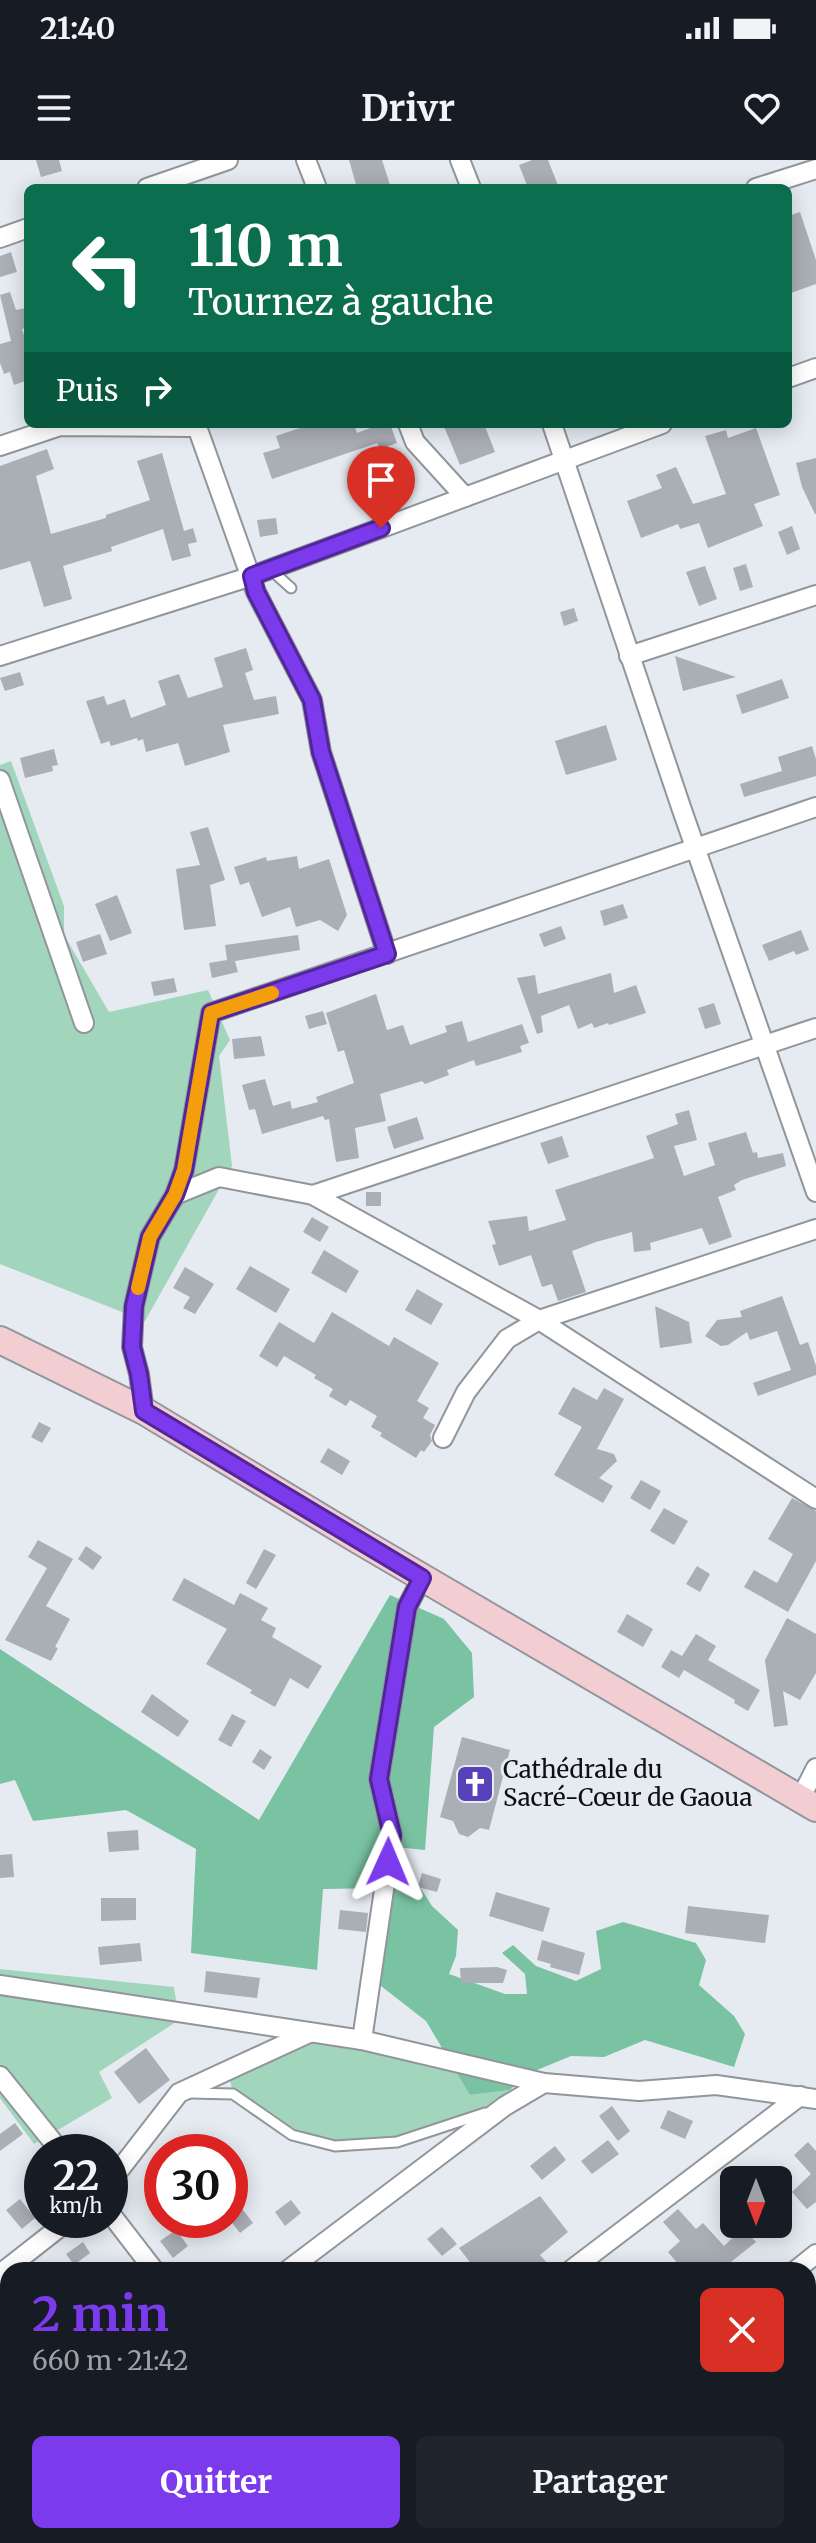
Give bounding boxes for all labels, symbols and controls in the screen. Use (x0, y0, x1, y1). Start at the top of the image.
text: 21:40 (40, 9, 115, 47)
icon: menu (32, 86, 76, 130)
text: Drivr (361, 86, 455, 131)
icon: heart (740, 86, 784, 130)
text: 110 m (188, 211, 343, 281)
icon: left (56, 216, 160, 320)
text: Tournez à gauche (188, 280, 493, 325)
icon: right (135, 368, 179, 412)
text: Puis (56, 371, 119, 409)
pin (347, 446, 415, 528)
icon: arrive (359, 458, 403, 502)
place label: Cathédrale du Sacré-Cœur de Gaoua (503, 1754, 752, 1813)
church icon: Cathédrale du Sacré-Cœur de Gaoua (454, 1763, 496, 1805)
position arrow (346, 1820, 430, 1904)
speed limit sign: 30 (144, 2134, 248, 2238)
text: 22 (53, 2151, 99, 2201)
north arrow (720, 2166, 792, 2238)
map controls (720, 2166, 792, 2238)
text: km/h (50, 2193, 102, 2218)
text: 2 min (32, 2284, 169, 2344)
button: close (700, 2288, 784, 2372)
text: 660 m · 21:42 (32, 2344, 188, 2377)
button: Quitter (32, 2436, 400, 2528)
button: Partager (416, 2436, 784, 2528)

